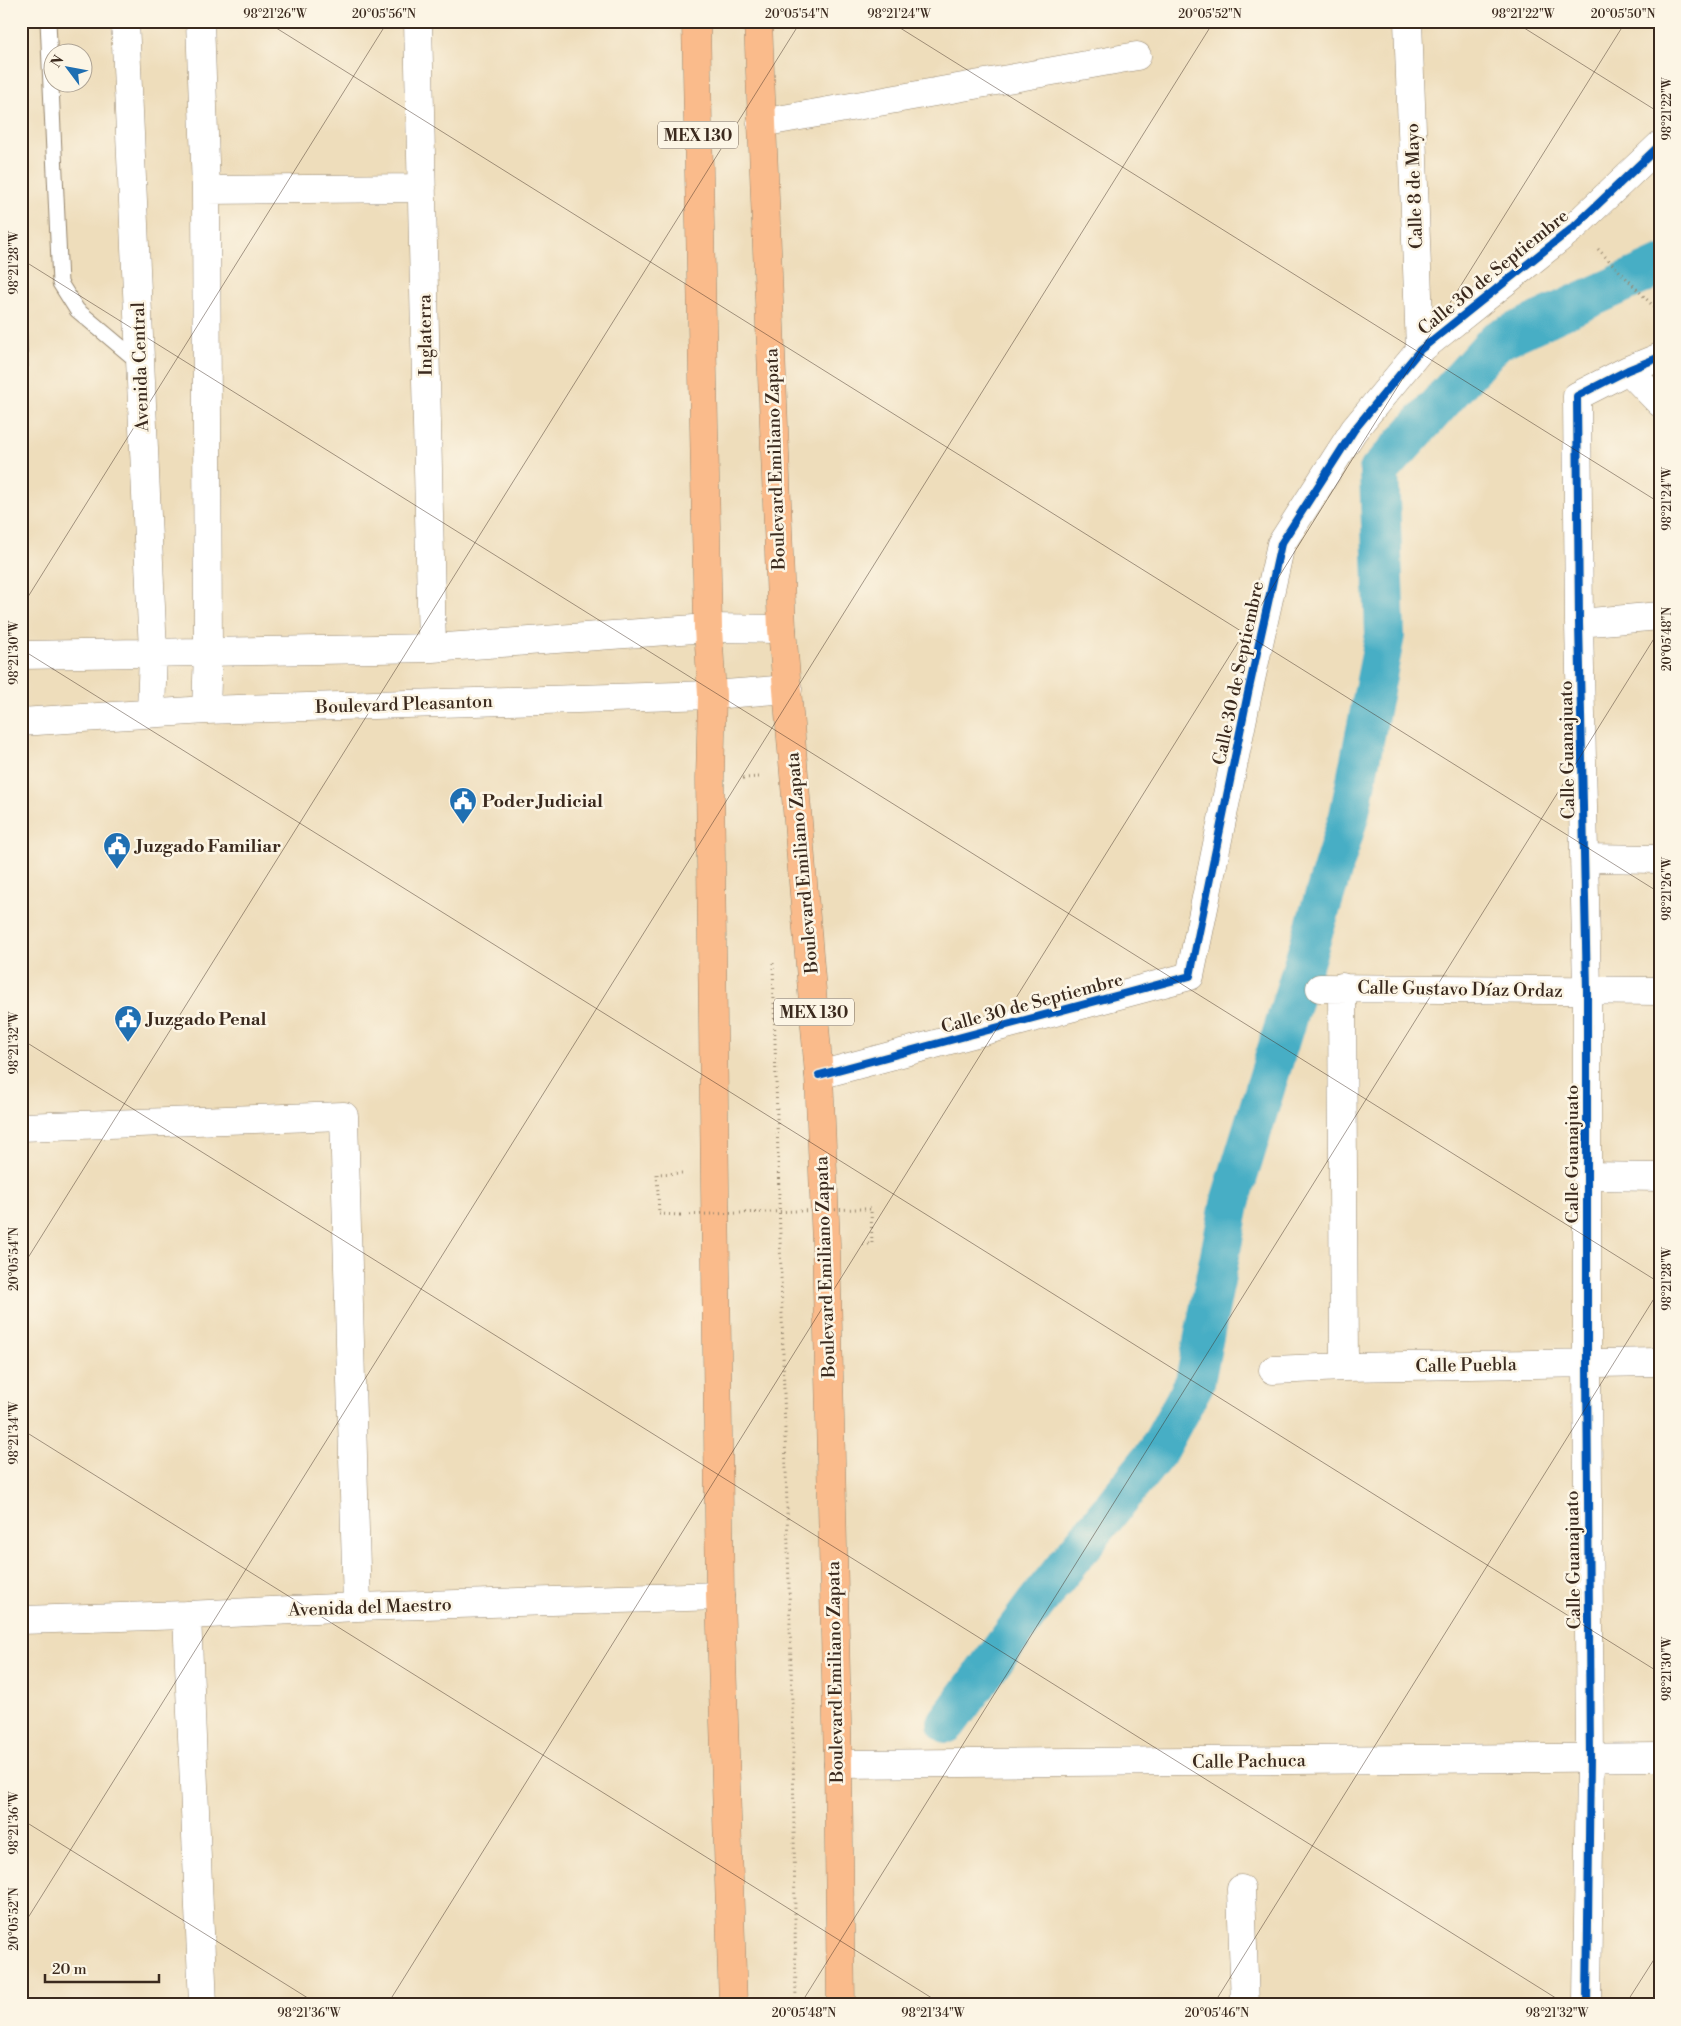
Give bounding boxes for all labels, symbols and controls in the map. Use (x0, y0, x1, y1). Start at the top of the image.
text: 98°21'26"W (243, 7, 308, 22)
text: 20°05'56"N (352, 7, 416, 22)
text: 20°05'54"N (765, 7, 829, 22)
text: 98°21'24"W (867, 7, 932, 22)
text: 20°05'52"N (1178, 7, 1242, 22)
text: 98°21'22"W (1491, 7, 1556, 22)
text: 20°05'50"N (1591, 7, 1655, 22)
north arrow (42, 42, 92, 92)
text: N (47, 52, 68, 71)
text: 98°21'22"W (1660, 76, 1675, 141)
road number: MEX 130 (658, 122, 738, 148)
street label: Calle 8 de Mayo (1401, 123, 1428, 249)
street label: Calle 30 de Septiembre (1413, 204, 1573, 340)
text: 98°21'28"W (7, 230, 22, 295)
street label: Inglaterra (413, 293, 438, 376)
street label: Avenida Central (127, 301, 154, 433)
street label: Boulevard Emiliano Zapata (760, 347, 791, 571)
text: 98°21'24"W (1660, 466, 1675, 531)
street label: Calle 30 de Septiembre (1208, 579, 1269, 767)
text: 20°05'48"N (1660, 607, 1675, 671)
text: 98°21'30"W (7, 620, 22, 685)
street label: Calle Guanajuato (1555, 680, 1580, 820)
street label: Boulevard Pleasanton (314, 690, 493, 719)
street label: Boulevard Emiliano Zapata (781, 750, 824, 976)
public building icon: Poder Judicial (448, 786, 478, 825)
place label: Poder Judicial (482, 790, 603, 813)
public building icon: Juzgado Familiar (102, 831, 132, 870)
place label: Juzgado Familiar (133, 835, 281, 858)
text: 98°21'26"W (1660, 856, 1675, 921)
street label: Calle 30 de Septiembre (939, 968, 1126, 1039)
street label: Calle Gustavo Díaz Ordaz (1357, 976, 1563, 1003)
road number: MEX 130 (774, 999, 854, 1026)
public building icon: Juzgado Penal (113, 1004, 143, 1043)
place label: Juzgado Penal (144, 1008, 266, 1031)
text: 98°21'32"W (7, 1010, 22, 1074)
street label: Calle Guanajuato (1561, 1085, 1584, 1223)
street label: Boulevard Emiliano Zapata (810, 1155, 841, 1379)
text: 20°05'54"N (7, 1227, 22, 1291)
text: 98°21'28"W (1660, 1246, 1675, 1311)
street label: Calle Puebla (1415, 1353, 1518, 1378)
text: 98°21'34"W (7, 1400, 22, 1465)
street label: Calle Guanajuato (1561, 1490, 1586, 1630)
street label: Boulevard Emiliano Zapata (822, 1560, 849, 1784)
street label: Avenida del Maestro (287, 1593, 452, 1622)
text: 98°21'30"W (1660, 1636, 1675, 1701)
street label: Calle Pachuca (1192, 1749, 1307, 1774)
text: 98°21'36"W (7, 1790, 22, 1855)
text: 20°05'52"N (7, 1887, 22, 1951)
scale bar (45, 1951, 159, 1983)
text: 20 m (52, 1960, 87, 1979)
text: 98°21'36"W (277, 2006, 342, 2021)
text: 20°05'48"N (772, 2006, 836, 2021)
text: 98°21'34"W (901, 2006, 966, 2021)
text: 20°05'46"N (1185, 2006, 1249, 2021)
text: 98°21'32"W (1526, 2006, 1590, 2021)

